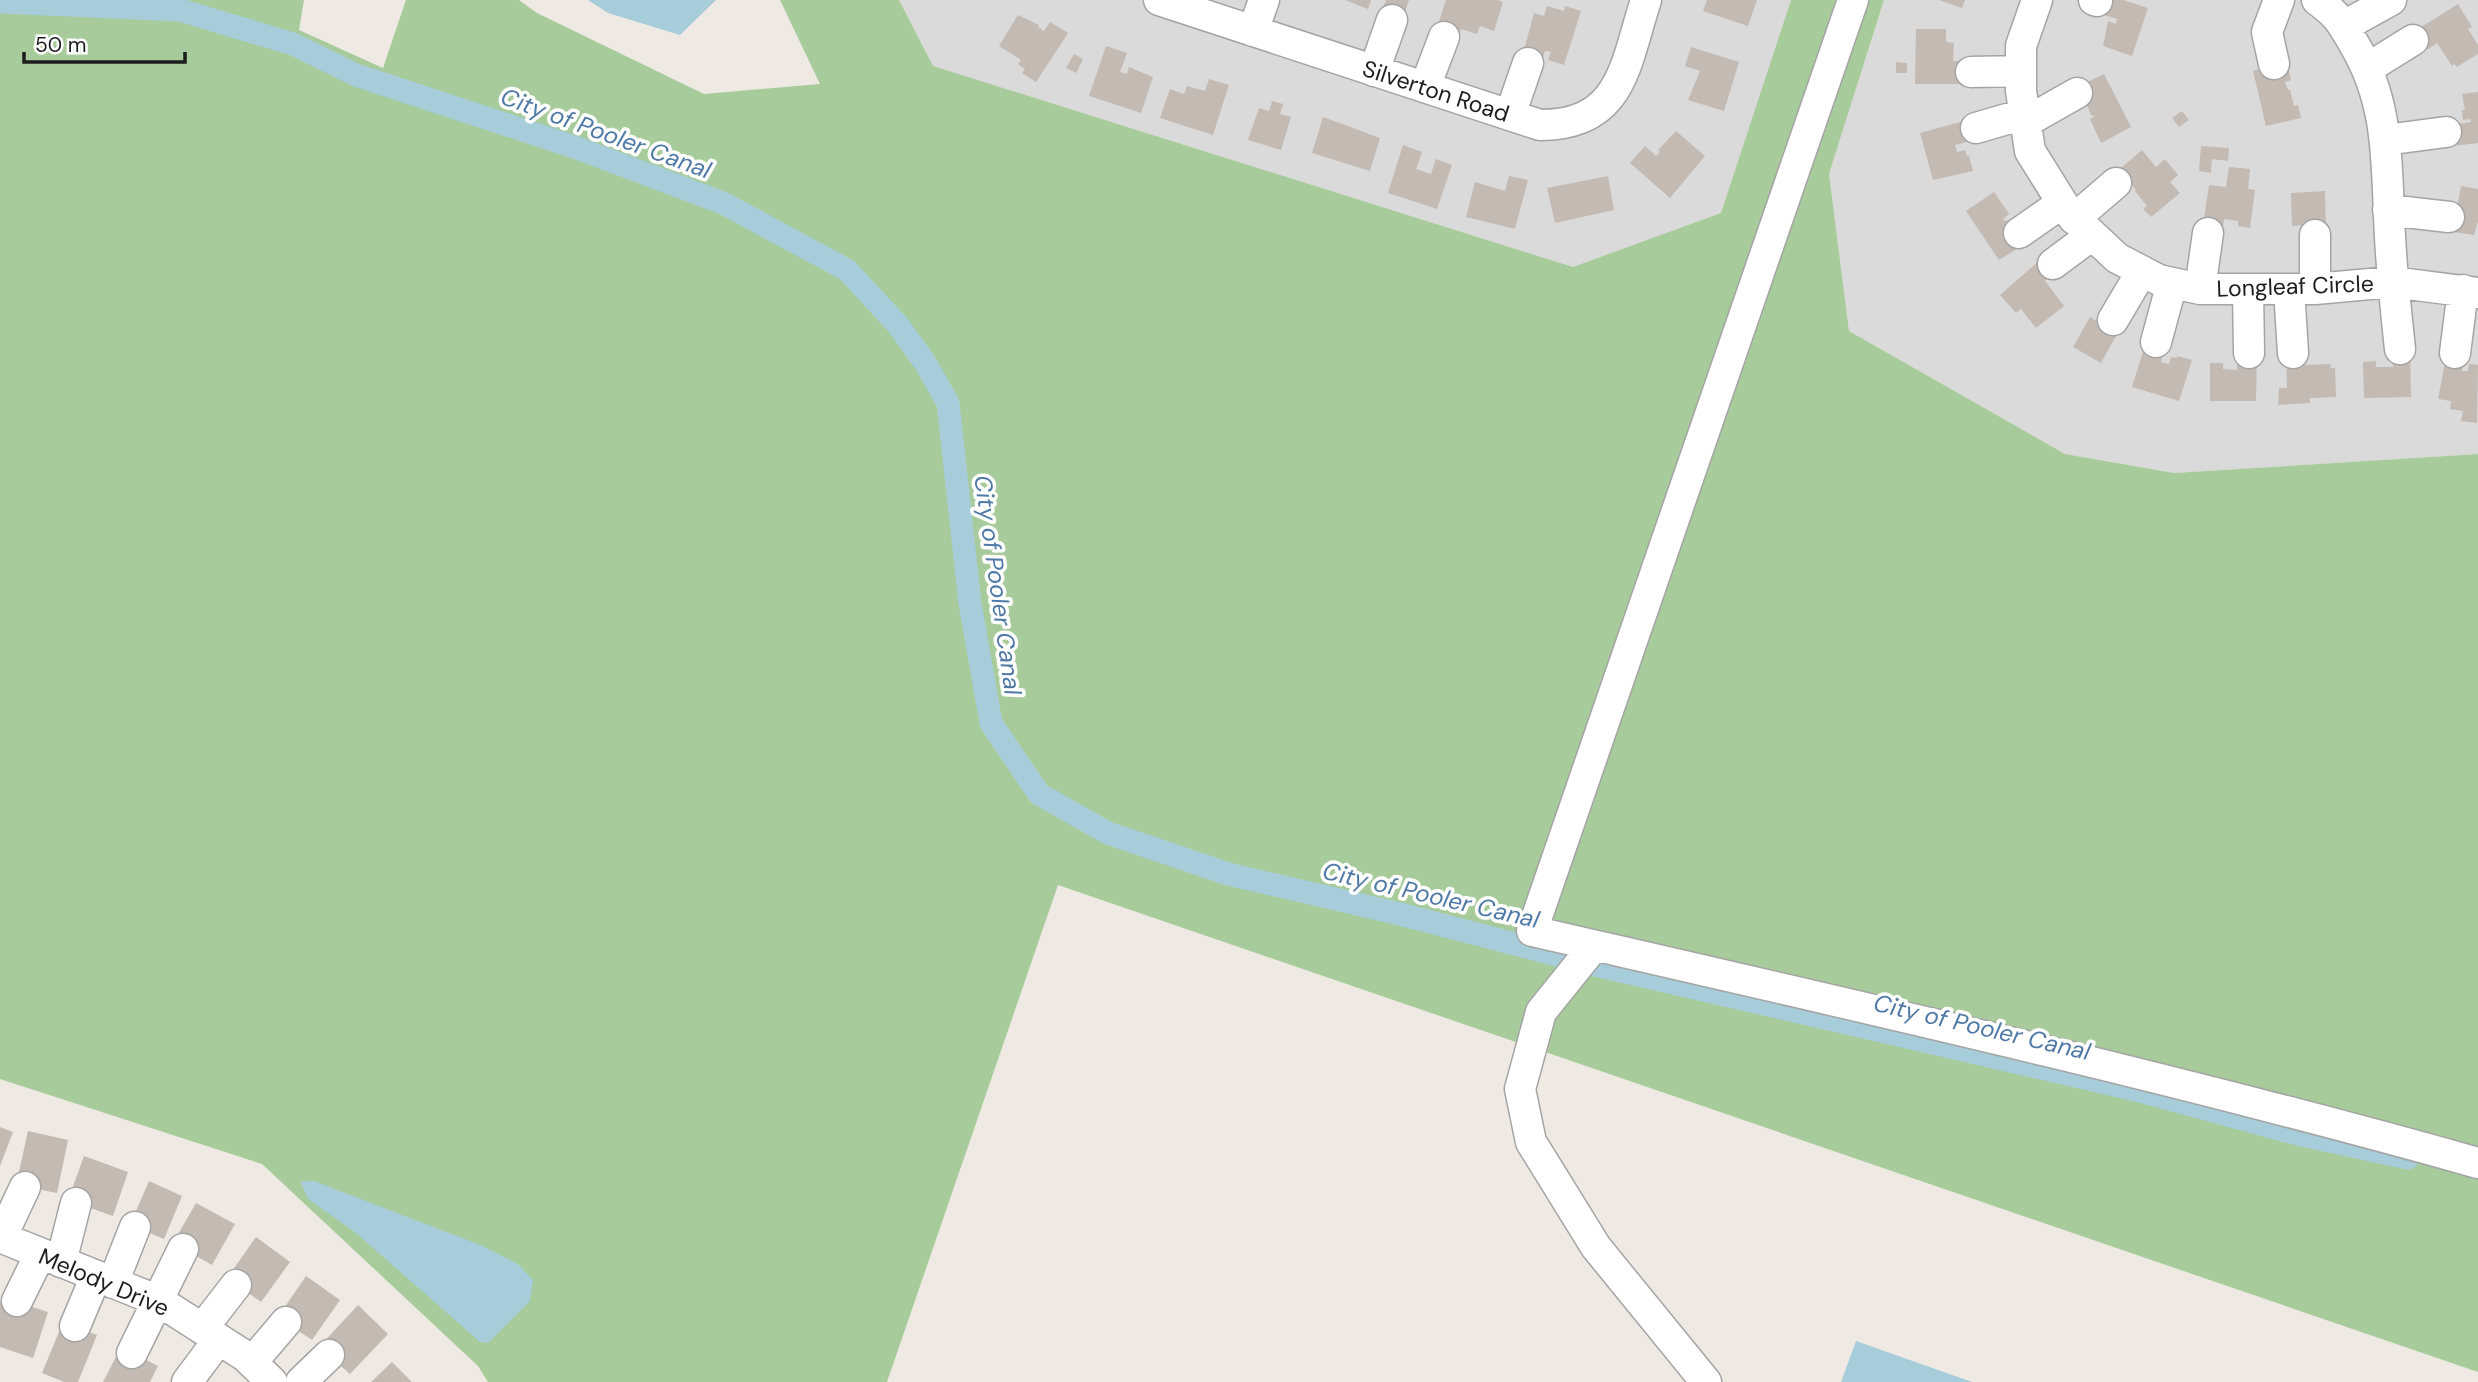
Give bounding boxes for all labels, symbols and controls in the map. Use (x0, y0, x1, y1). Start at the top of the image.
scale bar (24, 21, 186, 65)
text: 50 m (35, 31, 86, 59)
street label: Silverton Road (1359, 53, 1513, 129)
water label: City of Pooler Canal (497, 81, 716, 186)
street label: Longleaf Circle (2216, 268, 2374, 304)
water label: City of Pooler Canal (967, 473, 1029, 697)
water label: City of Pooler Canal (1320, 855, 1543, 935)
water label: City of Pooler Canal (1871, 987, 2094, 1067)
street label: Melody Drive (34, 1241, 174, 1323)

